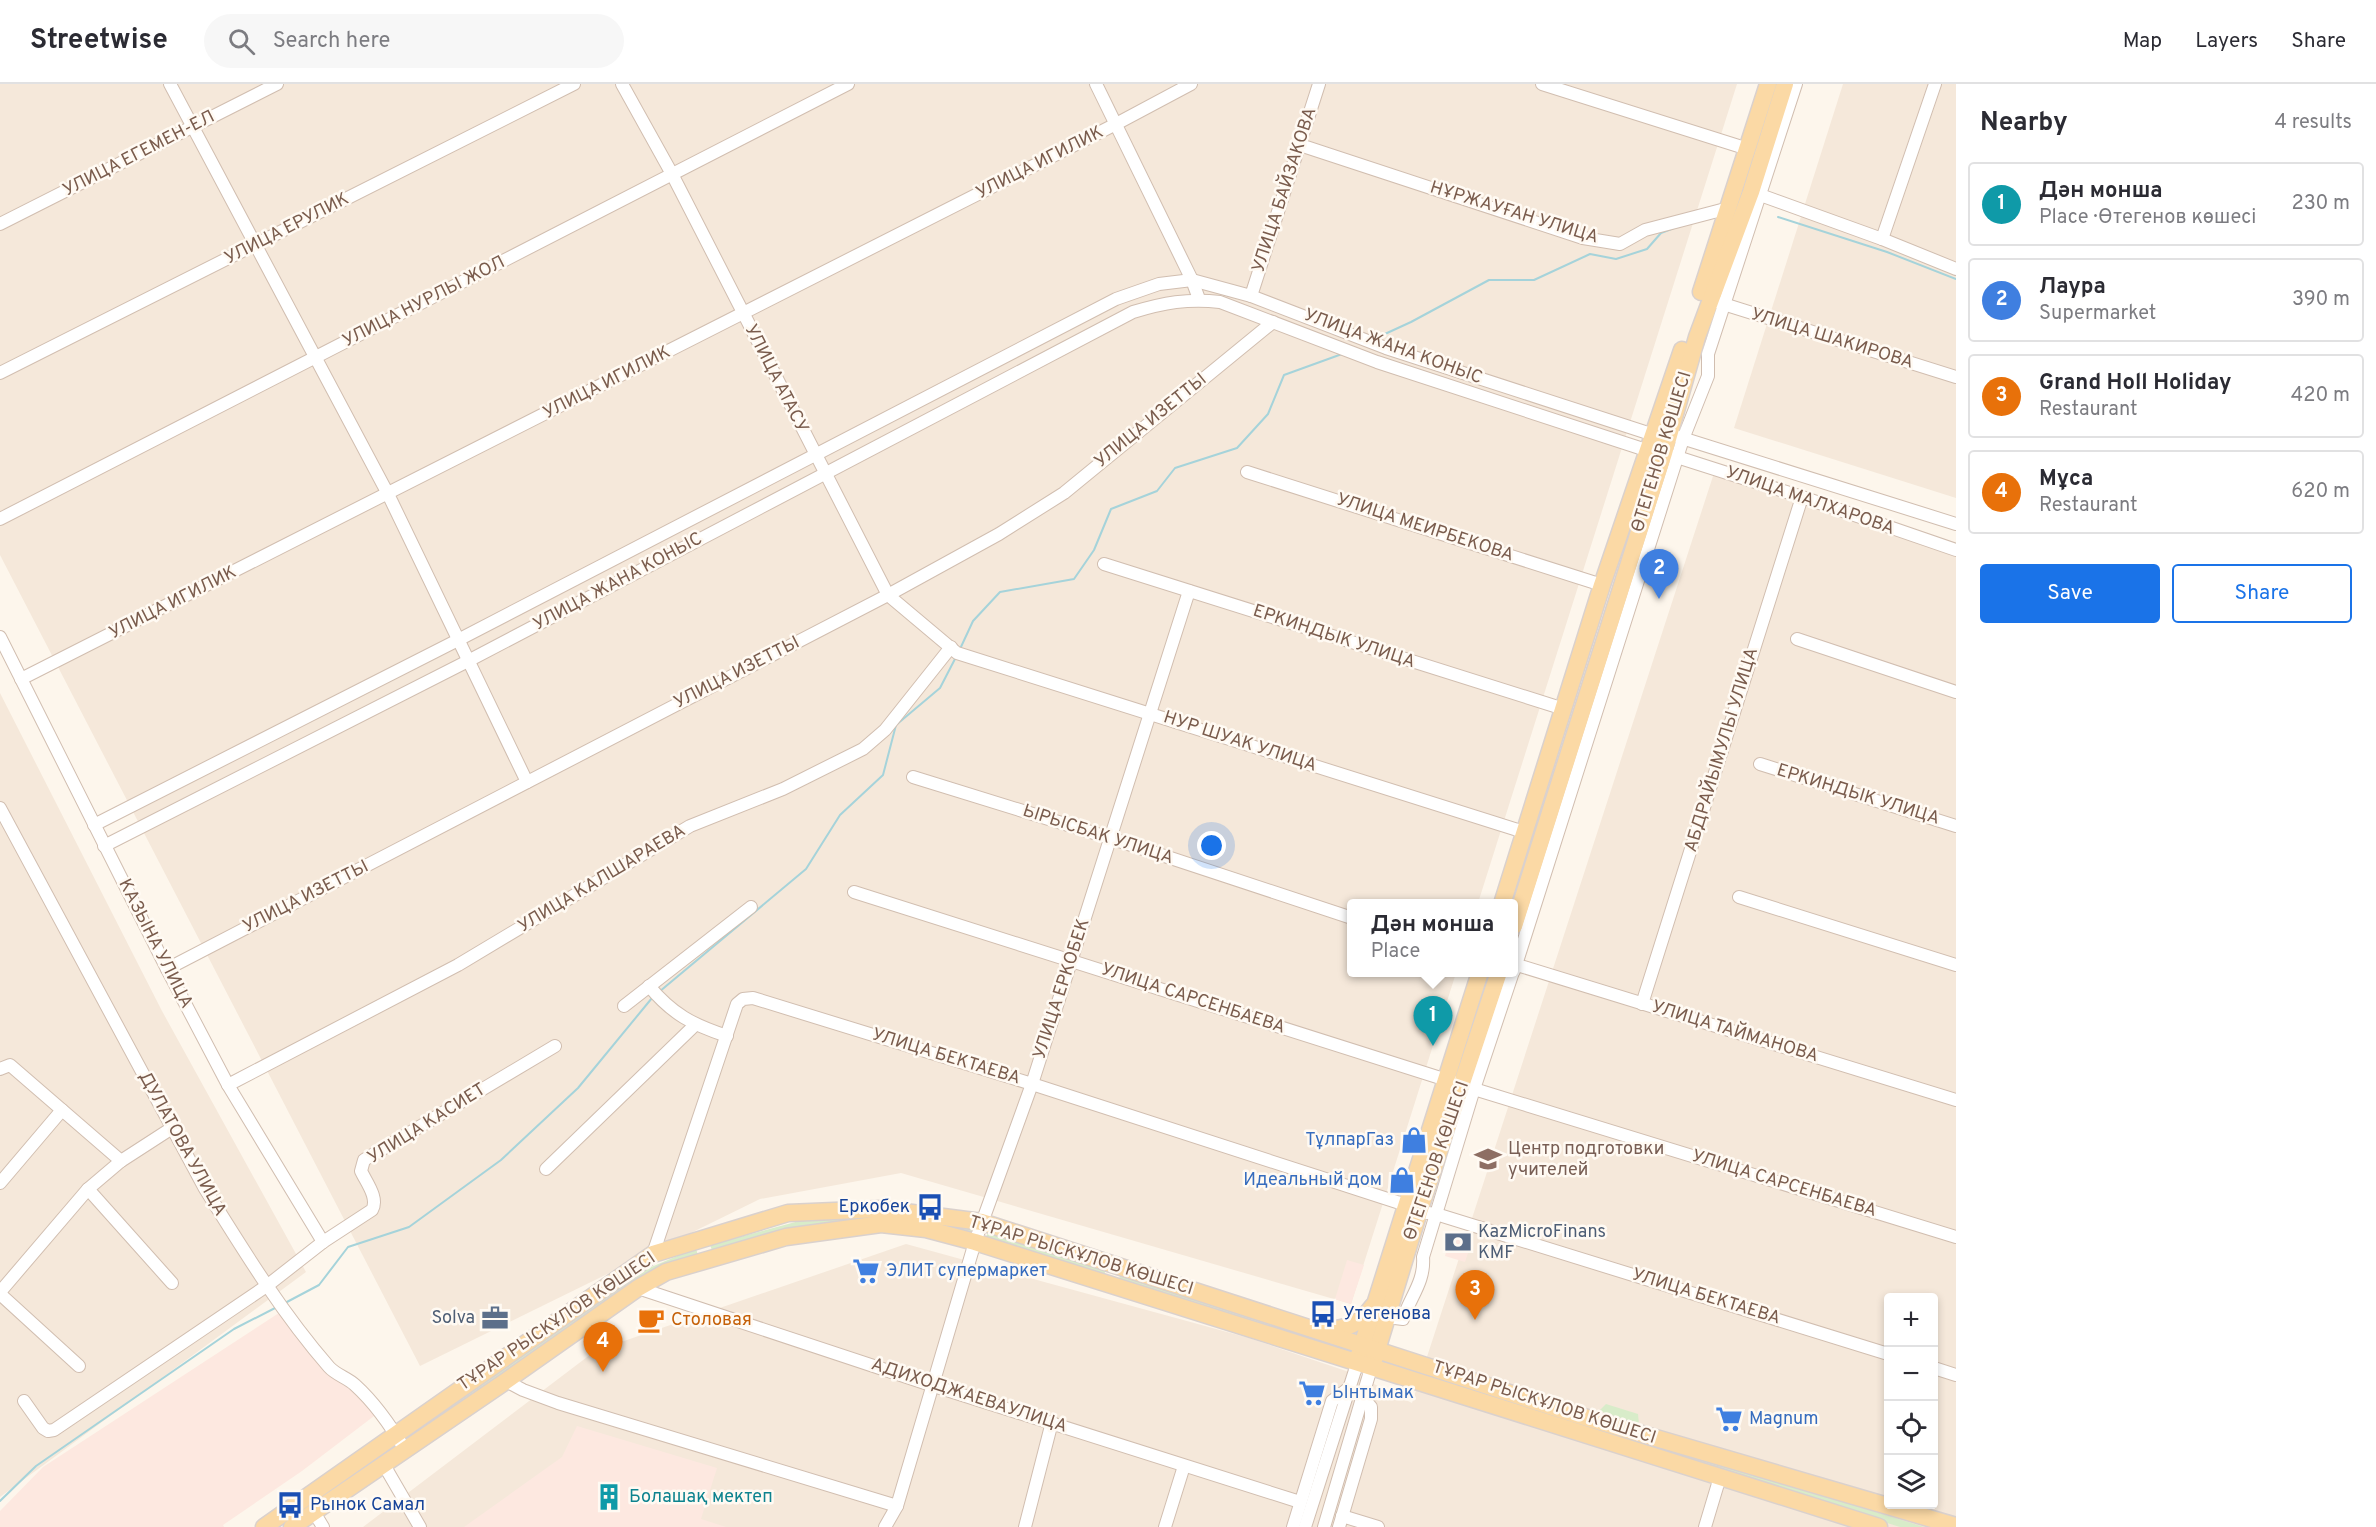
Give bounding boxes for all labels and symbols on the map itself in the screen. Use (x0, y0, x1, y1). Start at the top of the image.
street label: УЛИЦА БАЙЗАКОВА (1246, 104, 1323, 275)
street label: УЛИЦА ЕГЕМЕН-ЕЛ (59, 106, 219, 202)
street label: УЛИЦА ИГИЛИК (973, 121, 1108, 205)
street label: НҰРЖАУҒАН УЛИЦА (1427, 176, 1601, 250)
street label: УЛИЦА ЕРУЛИК (221, 188, 353, 270)
street label: УЛИЦА НУРЛЫ ЖОЛ (339, 251, 509, 353)
street label: УЛИЦА ШАКИРОВА (1748, 303, 1916, 375)
street label: УЛИЦА ЖАНА КОНЫС (1301, 304, 1485, 390)
street label: УЛИЦА АТАСУ (739, 321, 813, 437)
street label: УЛИЦА ИГИЛИК (540, 341, 675, 425)
street label: УЛИЦА ИЗЕТТЫ (1090, 369, 1212, 473)
street label: ӨТЕГЕНОВ КӨШЕСІ (1627, 369, 1697, 535)
street label: УЛИЦА МАЛХАРОВА (1722, 461, 1898, 541)
street label: УЛИЦА МЕИРБЕКОВА (1333, 488, 1517, 568)
street label: УЛИЦА ЖАНА КОНЫС (529, 528, 707, 636)
pin: 2 (1640, 550, 1678, 599)
street label: УЛИЦА ИГИЛИК (106, 561, 241, 645)
street label: ЕРКИНДЫК УЛИЦА (1250, 600, 1418, 674)
street label: УЛИЦА ИЗЕТТЫ (670, 631, 804, 715)
street label: АБДРАЙЫМУЛЫ УЛИЦА (1678, 644, 1764, 855)
street label: НУР ШУАК УЛИЦА (1160, 706, 1320, 778)
street label: ЕРКИНДЫК УЛИЦА (1774, 759, 1942, 831)
street label: ЫРЫСБАК УЛИЦА (1020, 800, 1176, 870)
street label: УЛИЦА КАЛШАРАЕВА (514, 820, 690, 938)
your location (1197, 831, 1226, 860)
street label: УЛИЦА ИЗЕТТЫ (239, 855, 373, 939)
street label: КАЗЫНА УЛИЦА (112, 875, 198, 1013)
street label: УЛИЦА ЕРКОБЕК (1028, 916, 1096, 1062)
street label: УЛИЦА САРСЕНБАЕВА (1098, 958, 1288, 1040)
street label: УЛИЦА ТАЙМАНОВА (1649, 994, 1822, 1068)
pin: 1 (1414, 996, 1452, 1046)
street label: УЛИЦА БЕКТАЕВА (869, 1023, 1023, 1091)
street label: ДУЛАТОВА УЛИЦА (133, 1068, 231, 1220)
street label: УЛИЦА КАСИЕТ (364, 1078, 490, 1170)
street label: ӨТЕГЕНОВ КӨШЕСІ (1399, 1078, 1475, 1244)
shop icon: ТұлпарГаз (1399, 1125, 1429, 1155)
place label: ТұлпарГаз (1305, 1129, 1394, 1152)
place label: Центр подготовки учителей (1508, 1138, 1664, 1182)
school or university icon: Центр подготовки учителей (1473, 1144, 1503, 1174)
street label: УЛИЦА САРСЕНБАЕВА (1689, 1145, 1879, 1223)
shop icon: Идеальный дом (1387, 1165, 1417, 1195)
place label: Идеальный дом (1243, 1169, 1382, 1192)
bus stop icon: Еркобек (915, 1192, 945, 1222)
place label: Еркобек (838, 1196, 910, 1219)
street label: ТҰРАР РЫСКҰЛОВ КӨШЕСІ (966, 1211, 1196, 1301)
place label: KazMicroFinans KMF (1478, 1221, 1606, 1265)
bank icon: KazMicroFinans KMF (1443, 1227, 1473, 1257)
street label: ТҰРАР РЫСКҰЛОВ КӨШЕСІ (454, 1247, 660, 1397)
supermarket icon: ЭЛИТ супермаркет (851, 1256, 881, 1286)
place label: ЭЛИТ супермаркет (886, 1260, 1047, 1283)
street label: УЛИЦА БЕКТАЕВА (1629, 1263, 1783, 1331)
pin: 3 (1456, 1270, 1494, 1320)
bus stop icon: Утегенова (1308, 1299, 1338, 1329)
office icon: Solva (480, 1303, 510, 1333)
place label: Утегенова (1343, 1303, 1431, 1326)
cafe icon: Столовая (636, 1305, 666, 1335)
place label: Solva (431, 1307, 475, 1330)
place label: Столовая (671, 1309, 752, 1332)
pin: 4 (584, 1322, 622, 1372)
street label: АДИХОДЖАЕВАУЛИЦА (868, 1353, 1070, 1439)
street label: ТҰРАР РЫСКҰЛОВ КӨШЕСІ (1429, 1356, 1659, 1450)
supermarket icon: Ынтымак (1297, 1378, 1327, 1408)
place label: Ынтымак (1332, 1382, 1414, 1405)
supermarket icon: Magnum (1714, 1404, 1744, 1434)
place label: Magnum (1749, 1408, 1819, 1431)
building icon: Болашақ мектеп (594, 1482, 624, 1512)
place label: Болашақ мектеп (629, 1486, 773, 1509)
bus stop icon: Рынок Самал (275, 1490, 305, 1520)
place label: Рынок Самал (310, 1494, 425, 1517)

